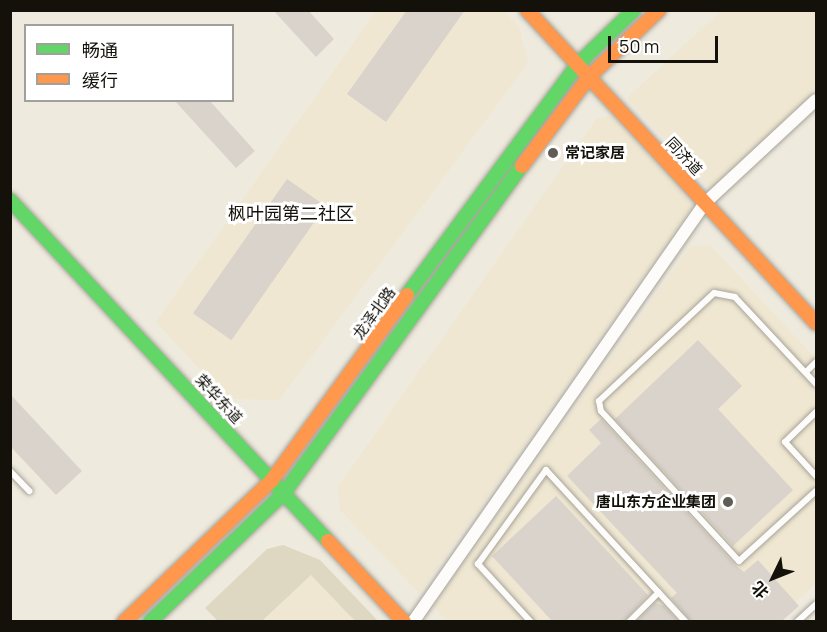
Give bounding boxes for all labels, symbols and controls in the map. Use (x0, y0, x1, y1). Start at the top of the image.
legend (24, 24, 234, 102)
scale bar (611, 24, 720, 62)
text: 50 m (619, 34, 659, 58)
text: 畅通 (82, 38, 118, 62)
text: 缓行 (82, 68, 118, 92)
street label: 同济道 (662, 133, 706, 179)
place label: 常记家居 (565, 144, 625, 162)
marker: 常记家居 (546, 146, 560, 160)
district label: 枫叶园第二社区 (228, 202, 354, 224)
street label: 龙泽北路 (349, 283, 399, 343)
street label: 荣华东道 (192, 371, 246, 427)
place label: 唐山东方企业集团 (596, 493, 716, 511)
marker: 唐山东方企业集团 (721, 495, 735, 509)
north arrow (743, 548, 803, 608)
text: 北 (746, 577, 773, 604)

